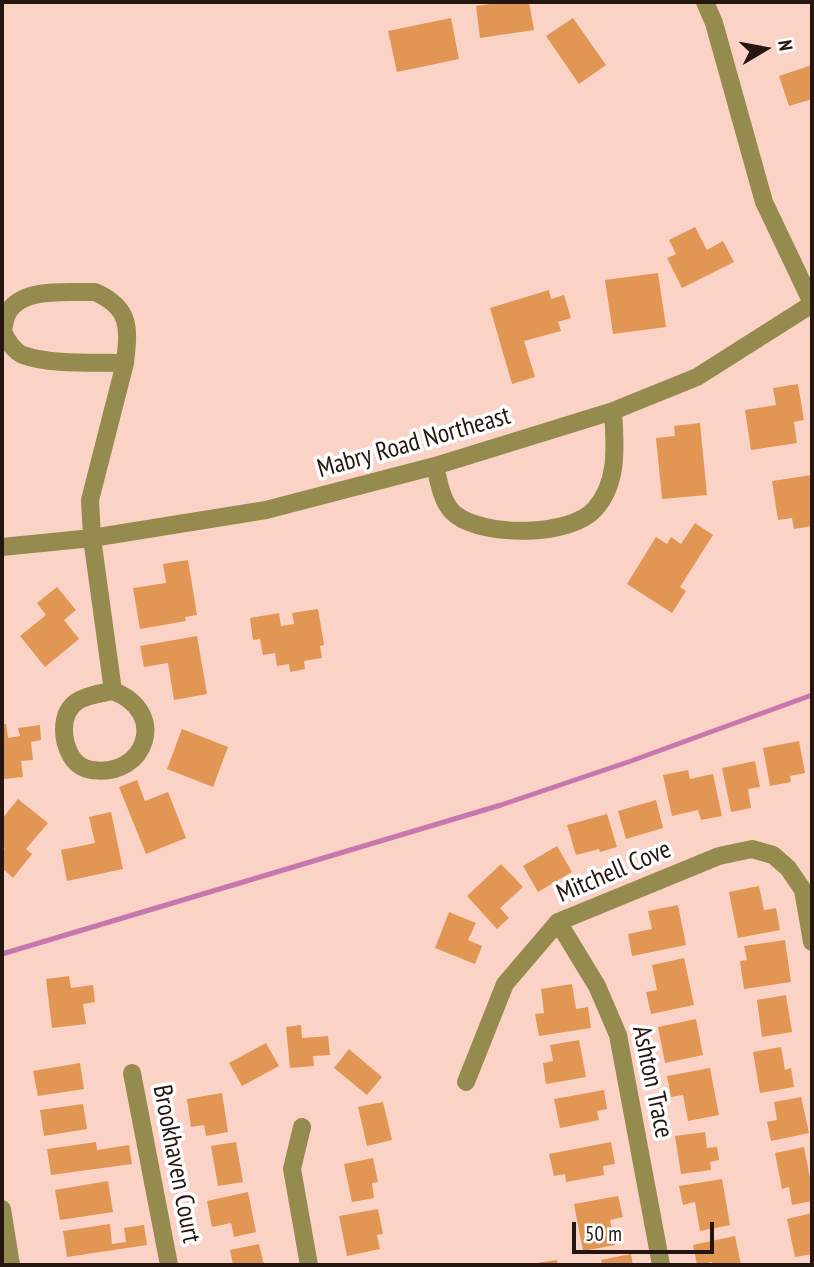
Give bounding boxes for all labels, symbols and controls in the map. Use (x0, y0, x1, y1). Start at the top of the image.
north arrow (730, 14, 800, 84)
text: N (773, 38, 798, 52)
street label: Mabry Road Northeast (314, 401, 514, 485)
street label: Mitchell Cove (552, 834, 676, 910)
street label: Ashton Trace (625, 1023, 679, 1141)
street label: Brookhaven Court (145, 1082, 207, 1246)
scale bar (576, 1208, 718, 1252)
text: 50 m (585, 1220, 622, 1247)

